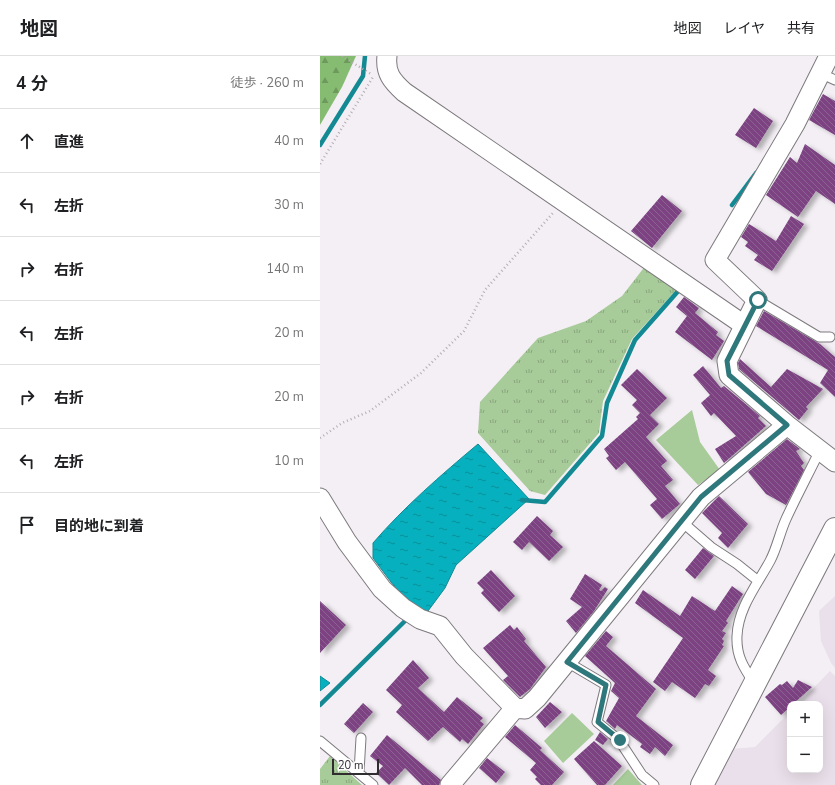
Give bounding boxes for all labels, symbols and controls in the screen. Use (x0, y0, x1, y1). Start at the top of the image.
text: 地図 (20, 16, 58, 42)
text: 地図 (673, 19, 701, 38)
text: レイヤ (723, 19, 765, 38)
text: 共有 (787, 19, 815, 38)
text: 4 分 (16, 72, 48, 95)
text: 徒歩 · 260 m (230, 74, 304, 92)
icon: ahead (16, 130, 38, 152)
text: 直進 (54, 132, 84, 152)
text: 40 m (274, 132, 304, 150)
icon: left (16, 194, 38, 216)
text: 左折 (54, 196, 84, 216)
text: 30 m (274, 196, 304, 214)
icon: right (16, 258, 38, 280)
text: 右折 (54, 260, 84, 280)
text: 140 m (266, 260, 304, 278)
route start (749, 291, 767, 309)
icon: left (16, 322, 38, 344)
text: 左折 (54, 324, 84, 344)
text: 20 m (274, 324, 304, 342)
icon: right (16, 386, 38, 408)
text: 右折 (54, 388, 84, 408)
text: 20 m (274, 388, 304, 406)
icon: left (16, 450, 38, 472)
text: 左折 (54, 452, 84, 472)
text: 10 m (274, 452, 304, 470)
icon: arrive (16, 514, 38, 536)
text: 目的地に到着 (54, 516, 144, 536)
map controls (787, 701, 823, 773)
button: + (787, 701, 823, 737)
route end (611, 731, 629, 749)
button: − (787, 737, 823, 773)
scale bar (332, 757, 379, 776)
text: 20 m (338, 758, 363, 773)

